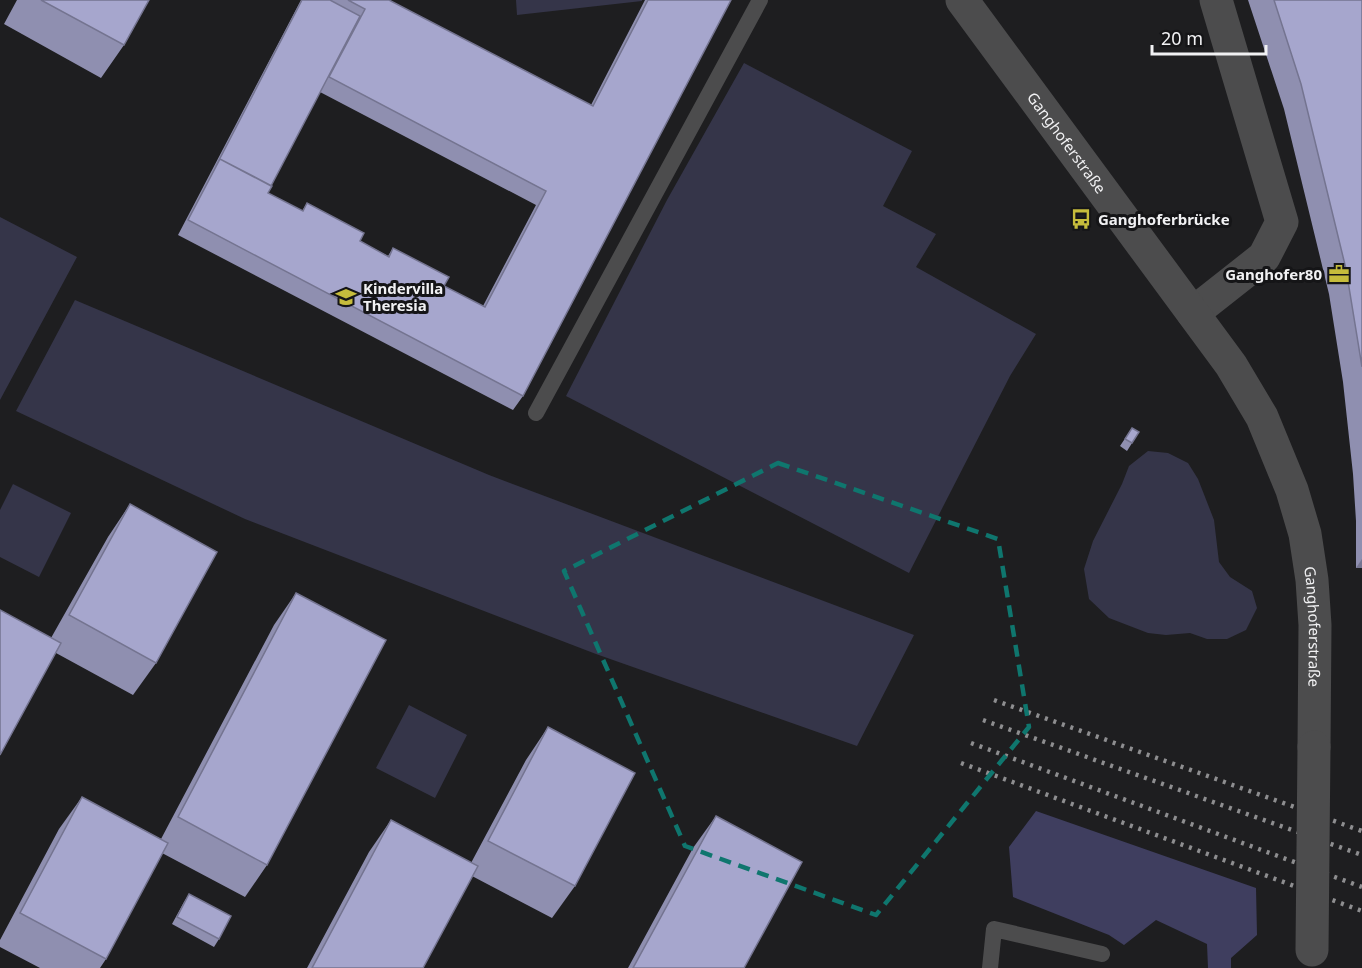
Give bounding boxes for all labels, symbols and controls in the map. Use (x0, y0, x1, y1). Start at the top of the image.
scale bar (1152, 18, 1266, 56)
text: 20 m (1161, 26, 1203, 50)
street label: Ganghoferstraße (1023, 88, 1111, 197)
bus stop icon: Ganghoferbrücke (1069, 207, 1093, 231)
place label: Ganghoferbrücke (1098, 209, 1230, 229)
office icon: Ganghofer80 (1327, 262, 1351, 286)
place label: Ganghofer80 (1225, 264, 1322, 284)
place label: Kindervilla Theresia (363, 278, 443, 315)
school or university icon: Kindervilla Theresia (334, 285, 358, 309)
street label: Ganghoferstraße (1300, 565, 1325, 687)

